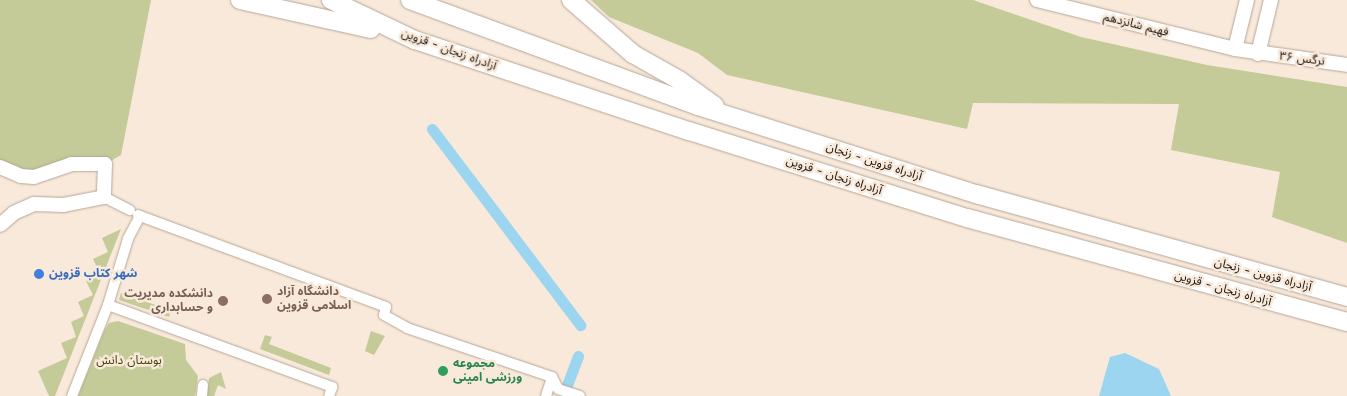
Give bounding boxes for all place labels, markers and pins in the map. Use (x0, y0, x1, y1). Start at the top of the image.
place label: شهر کتاب قزوین (49, 267, 137, 281)
marker: شهر کتاب قزوین (33, 268, 45, 280)
place label: دانشگاه آزاد اسلامی قزوین (277, 285, 351, 313)
place label: دانشکده مدیریت و حسابداری (124, 287, 213, 315)
marker: دانشگاه آزاد اسلامی قزوین (261, 293, 273, 305)
marker: دانشکده مدیریت و حسابداری (217, 295, 229, 307)
place label: مجموعه ورزشی امینی (453, 357, 522, 385)
marker: مجموعه ورزشی امینی (437, 365, 449, 377)

